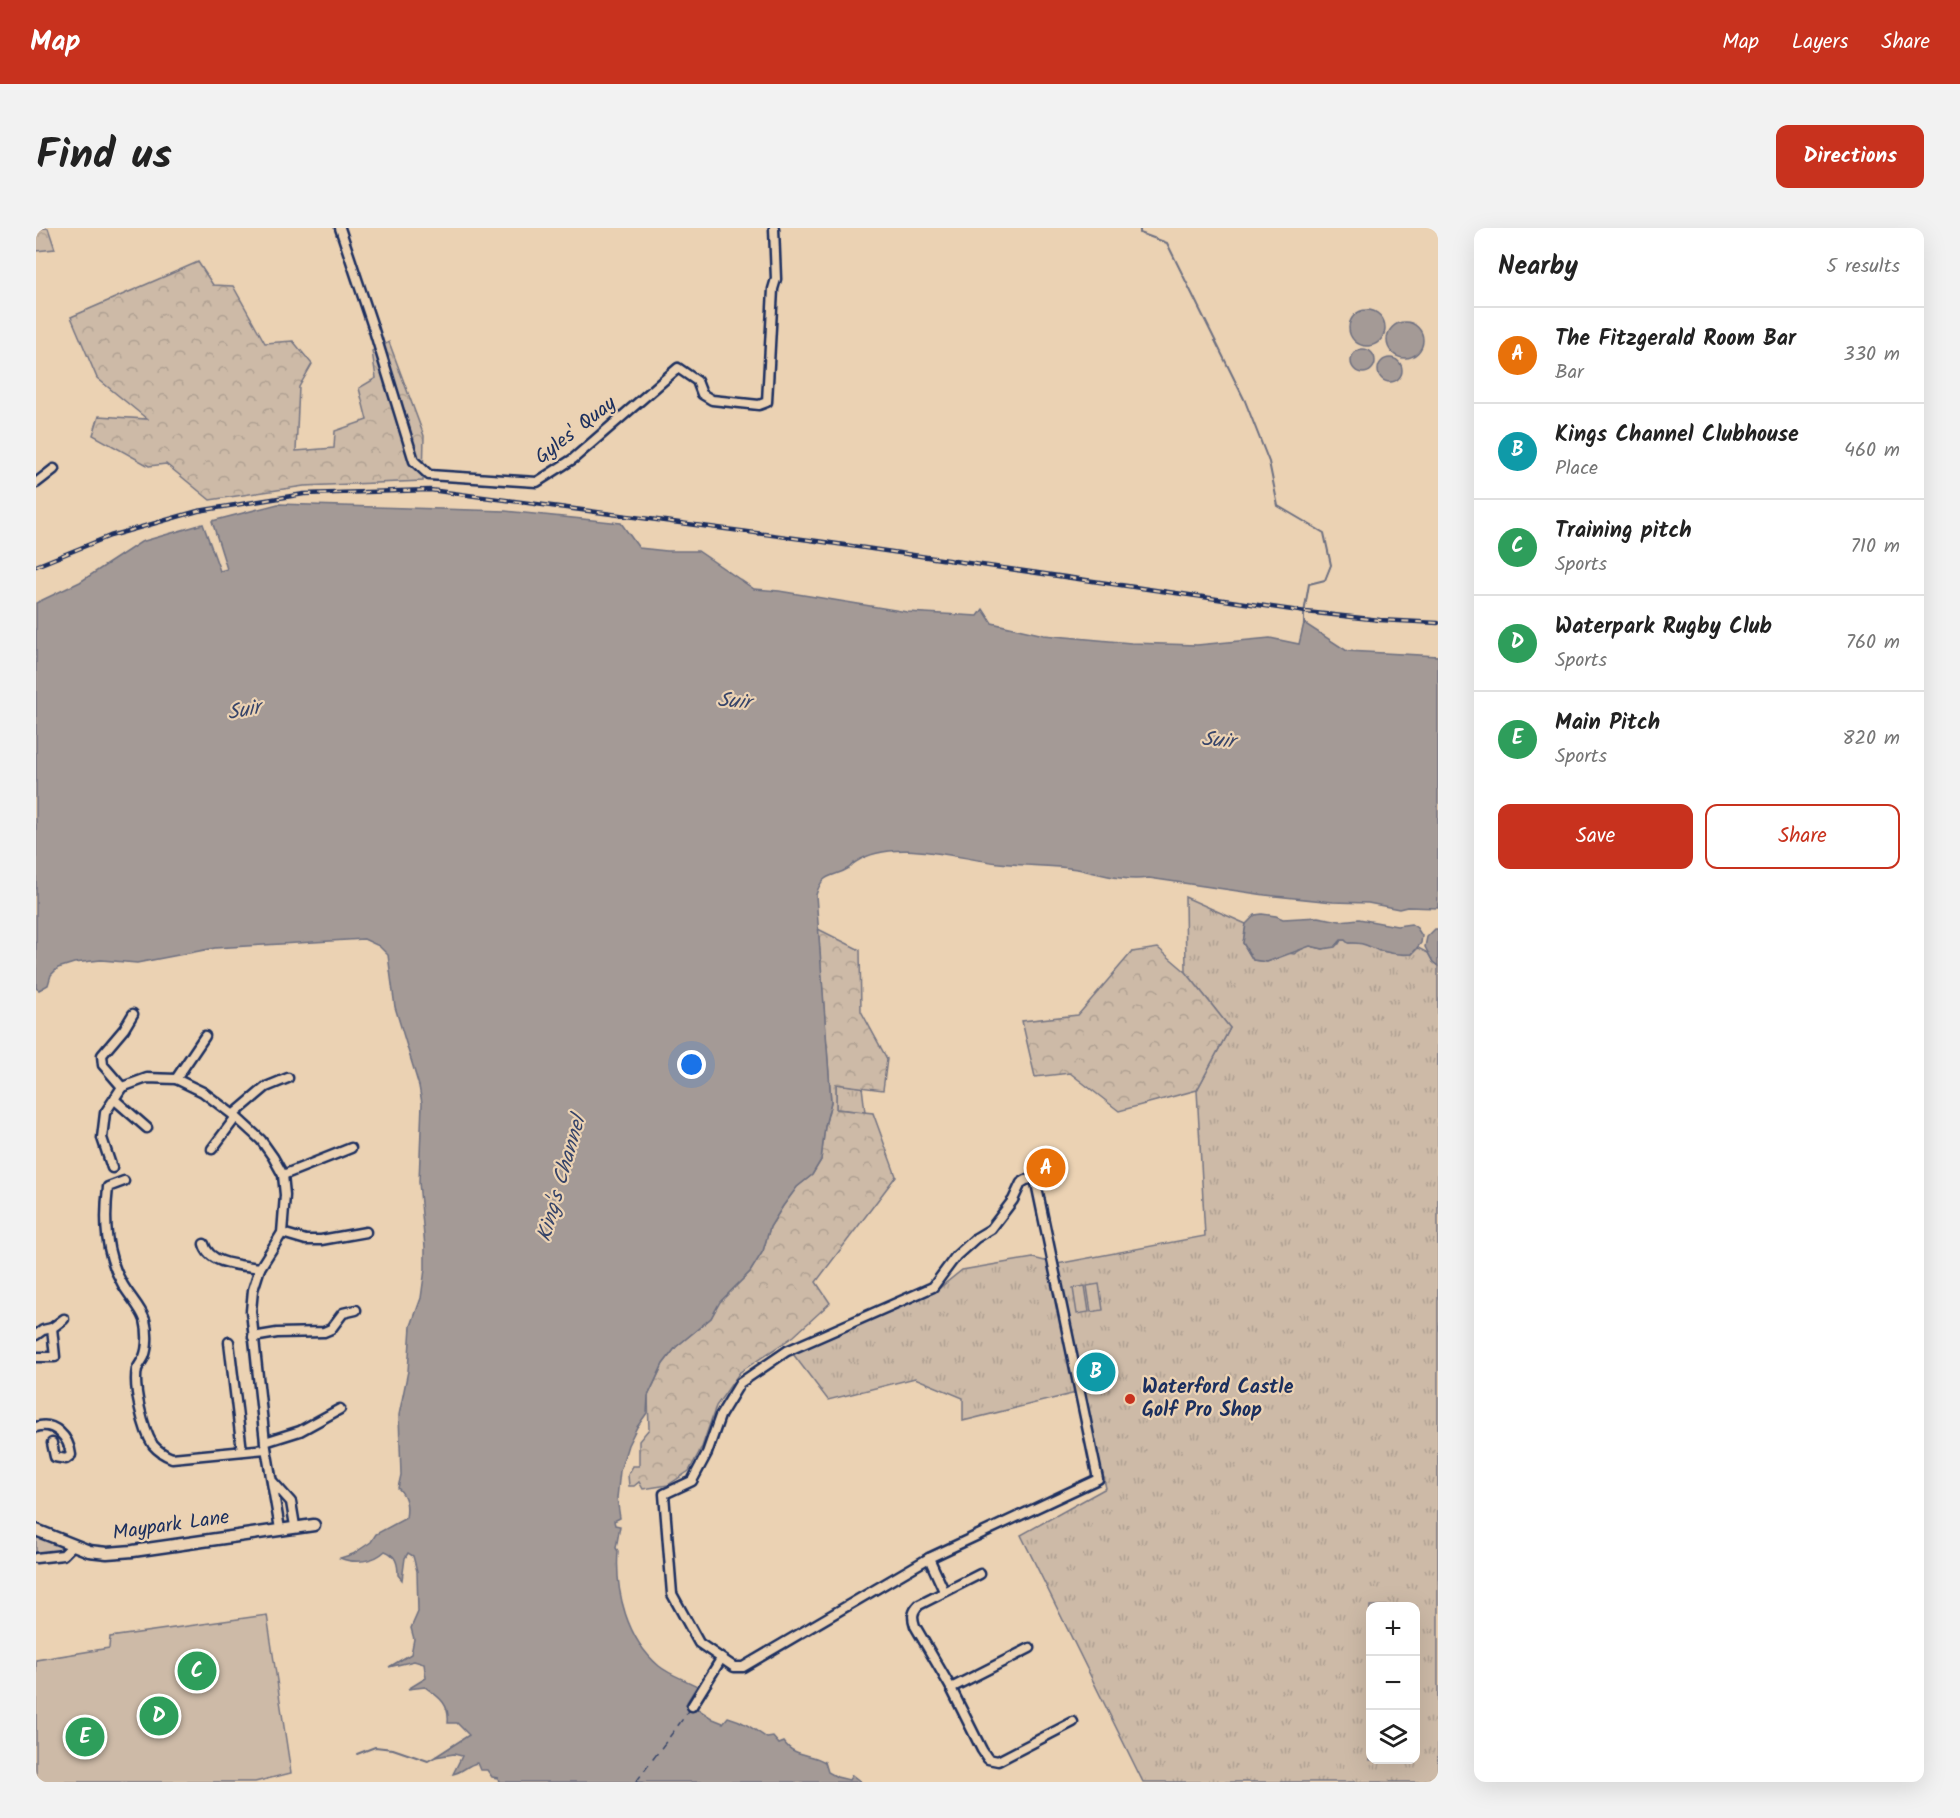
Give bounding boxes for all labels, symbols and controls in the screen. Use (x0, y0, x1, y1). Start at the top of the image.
text: Map (30, 20, 81, 65)
text: Map (1722, 26, 1759, 59)
text: Layers (1792, 26, 1848, 59)
text: Share (1881, 26, 1930, 59)
text: Find us (36, 123, 172, 190)
button: Directions (1776, 125, 1924, 188)
text: Nearby (1498, 246, 1578, 288)
text: 5 results (1826, 251, 1900, 283)
text: The Fitzgerald Room Bar (1555, 322, 1796, 357)
text: A (1511, 339, 1524, 371)
text: 330 m (1843, 339, 1900, 371)
text: Bar (1555, 357, 1584, 389)
street label: Gyles' Quay (528, 388, 624, 473)
text: Kings Channel Clubhouse (1555, 418, 1799, 453)
text: B (1511, 435, 1524, 467)
text: 460 m (1844, 435, 1900, 467)
text: Place (1555, 453, 1598, 485)
text: Training pitch (1555, 514, 1692, 549)
text: C (1511, 531, 1524, 563)
text: 710 m (1851, 531, 1900, 563)
text: Sports (1555, 549, 1607, 581)
text: Waterpark Rugby Club (1555, 610, 1772, 645)
text: D (1511, 627, 1524, 659)
text: 760 m (1846, 627, 1900, 659)
text: Sports (1555, 645, 1607, 677)
water label: Suir (716, 684, 756, 720)
water label: Suir (225, 691, 267, 730)
text: Main Pitch (1555, 706, 1660, 741)
water label: Suir (1200, 723, 1240, 759)
text: E (1512, 723, 1523, 755)
text: 820 m (1842, 723, 1900, 755)
text: Sports (1555, 741, 1607, 773)
button: Save (1498, 804, 1693, 869)
button: Share (1705, 804, 1900, 869)
your location (677, 1050, 706, 1079)
water label: King's Channel (528, 1108, 597, 1246)
pin: A (1026, 1146, 1066, 1190)
pin: B (1076, 1350, 1116, 1394)
place label: Waterford Castle Golf Pro Shop (1142, 1372, 1294, 1427)
marker: Waterford Castle Golf Pro Shop (1123, 1392, 1137, 1406)
street label: Maypark Lane (111, 1502, 231, 1550)
map controls (1366, 1602, 1420, 1764)
button: + (1366, 1602, 1420, 1656)
pin: C (178, 1648, 216, 1694)
button: − (1366, 1656, 1420, 1710)
pin: D (140, 1694, 178, 1738)
button: layers (1366, 1710, 1420, 1764)
pin: E (65, 1714, 104, 1760)

